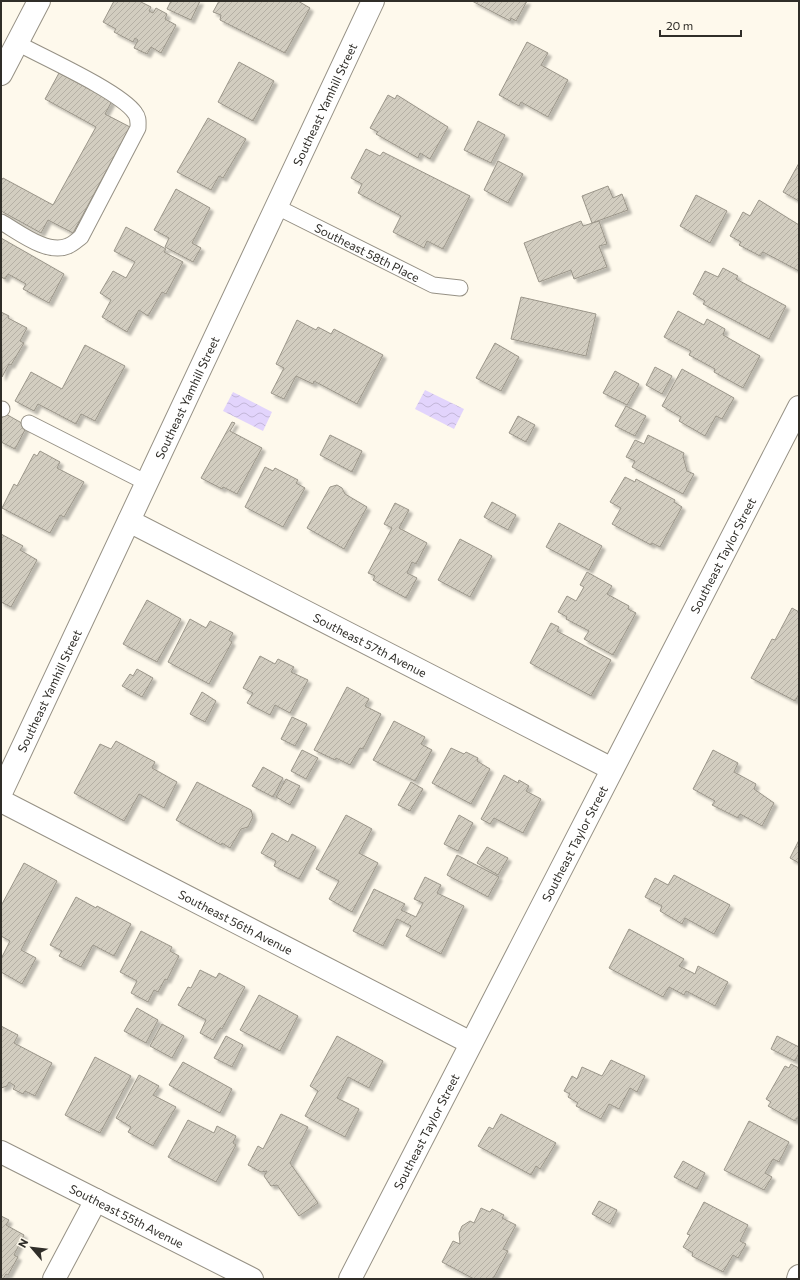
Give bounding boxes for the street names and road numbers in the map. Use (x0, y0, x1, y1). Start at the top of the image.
street label: Southeast Yamhill Street (290, 41, 359, 168)
street label: Southeast 58th Place (313, 220, 422, 284)
street label: Southeast Yamhill Street (152, 334, 222, 461)
street label: Southeast Taylor Street (687, 495, 758, 616)
street label: Southeast 57th Avenue (311, 610, 429, 680)
street label: Southeast Yamhill Street (14, 627, 84, 754)
street label: Southeast Taylor Street (539, 783, 610, 904)
street label: Southeast 56th Avenue (176, 887, 295, 957)
street label: Southeast Taylor Street (390, 1071, 462, 1192)
street label: Southeast 55th Avenue (67, 1181, 186, 1250)

